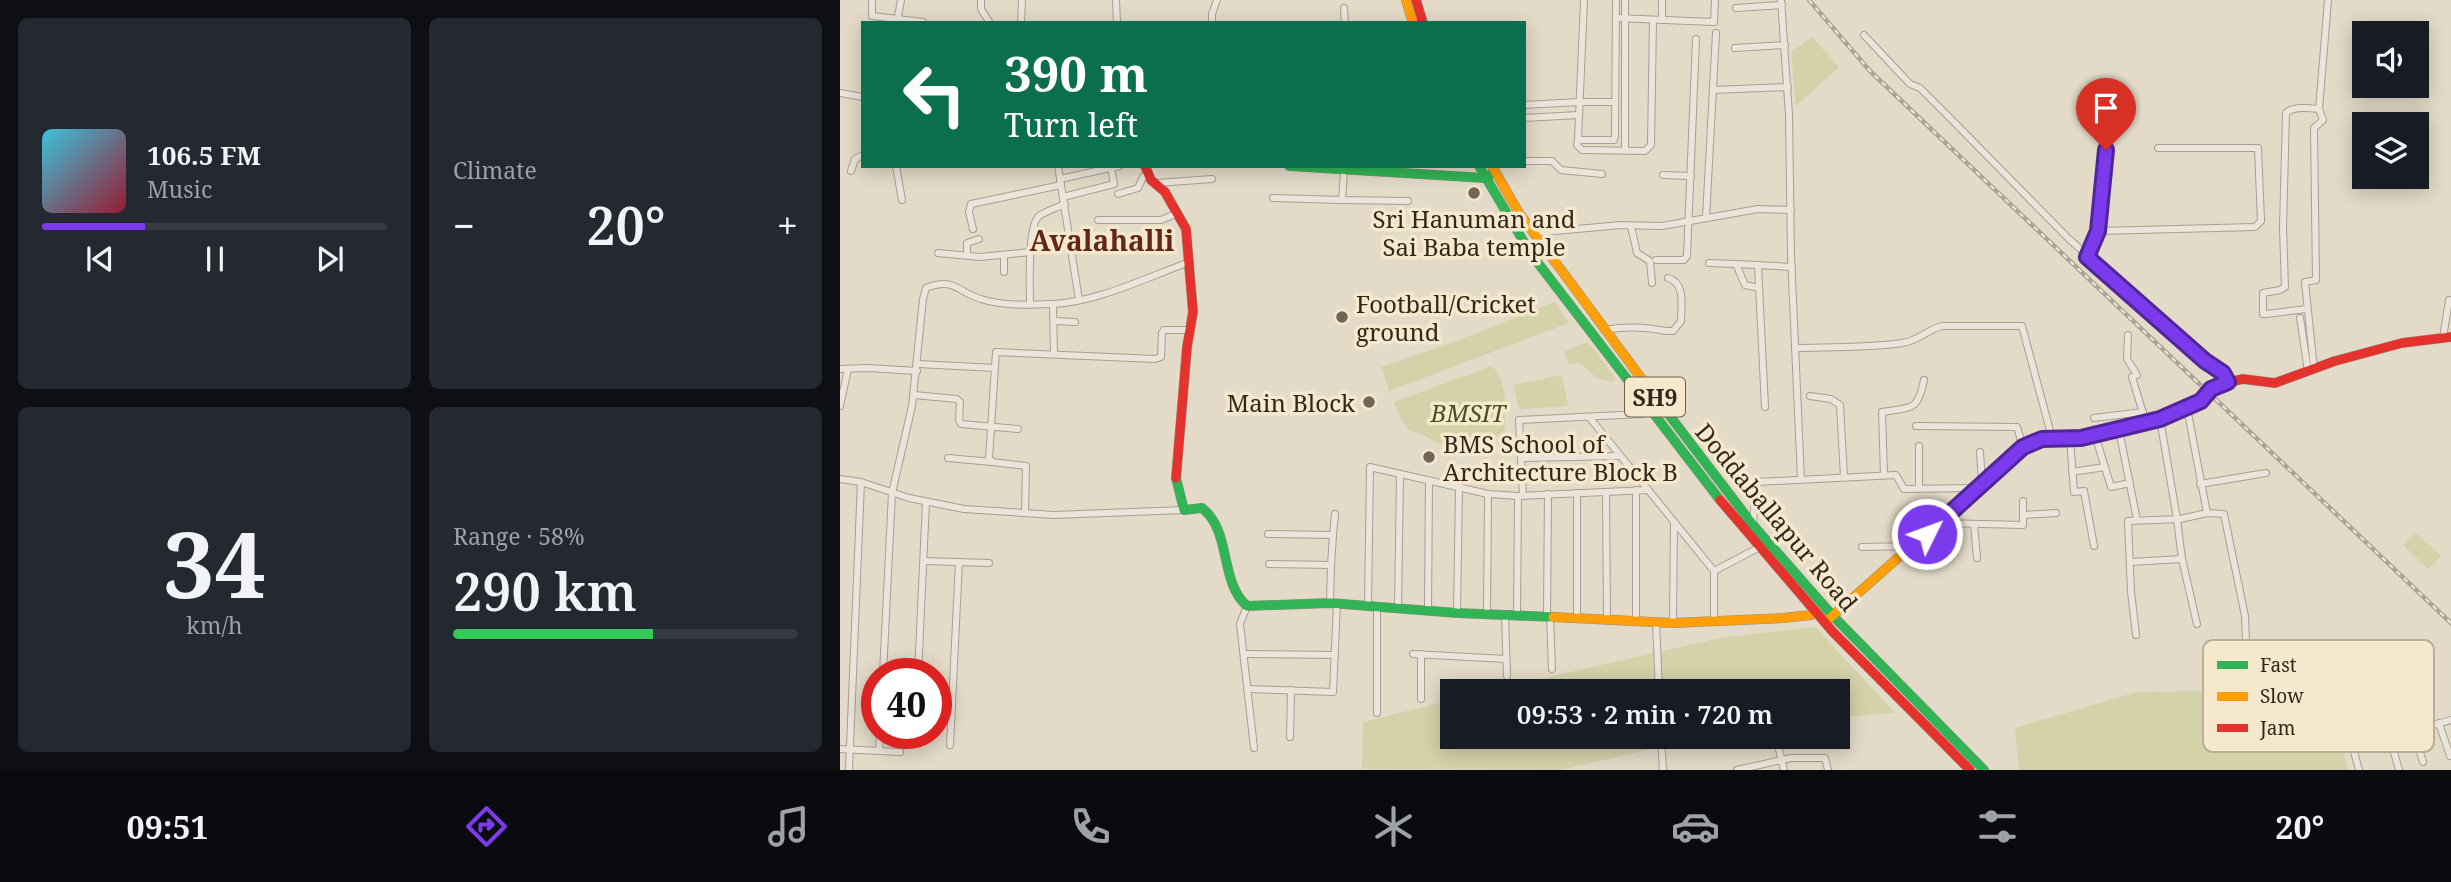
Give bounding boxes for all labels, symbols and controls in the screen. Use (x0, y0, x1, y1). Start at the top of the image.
map controls (2352, 21, 2429, 189)
button: sound (2352, 21, 2429, 98)
text: 390 m (1004, 40, 1148, 106)
icon: left (889, 49, 980, 140)
pin (2076, 78, 2136, 150)
icon: arrive (2087, 89, 2125, 127)
text: Turn left (1004, 103, 1138, 146)
button: layers (2352, 112, 2429, 189)
text: 106.5 FM (147, 137, 261, 173)
text: Climate (453, 154, 537, 186)
text: Music (147, 173, 212, 205)
marker: Sri Hanuman and Sai Baba temple (1466, 185, 1482, 201)
text: 20° (586, 189, 666, 260)
text: − (453, 199, 475, 251)
text: + (777, 199, 798, 251)
place label: Sri Hanuman and Sai Baba temple (1372, 202, 1576, 263)
district label: Avalahalli (1030, 221, 1175, 259)
icon: previous (81, 240, 119, 278)
icon: pause (196, 240, 234, 278)
icon: next (311, 240, 349, 278)
place label: Football/Cricket ground (1356, 287, 1536, 348)
marker: Football/Cricket ground (1334, 309, 1350, 325)
road number: SH9 (1625, 378, 1685, 416)
place label: Main Block (1227, 386, 1356, 419)
marker: Main Block (1361, 394, 1377, 410)
park label: BMSIT (1430, 396, 1508, 429)
street label: Doddaballapur Road (1688, 416, 1866, 618)
place label: BMS School of Architecture Block B (1443, 427, 1678, 488)
marker: BMS School of Architecture Block B (1421, 449, 1437, 465)
position arrow (1890, 497, 1964, 571)
text: 34 (163, 501, 266, 625)
text: Range · 58% (453, 520, 585, 552)
text: 290 km (453, 555, 637, 626)
text: km/h (186, 609, 243, 641)
legend (2203, 640, 2434, 752)
text: Fast (2260, 652, 2297, 678)
speed limit sign: 40 (861, 658, 952, 749)
text: Slow (2260, 683, 2304, 709)
text: 09:53 · 2 min · 720 m (1517, 696, 1773, 732)
text: Jam (2259, 715, 2295, 741)
icon: directions (462, 802, 511, 851)
icon: music (764, 802, 813, 851)
icon: phone (1066, 802, 1115, 851)
icon: climate (1369, 802, 1418, 851)
icon: car (1671, 802, 1720, 851)
icon: filters (1973, 802, 2022, 851)
text: 09:51 (127, 805, 209, 848)
text: 20° (2275, 805, 2324, 848)

